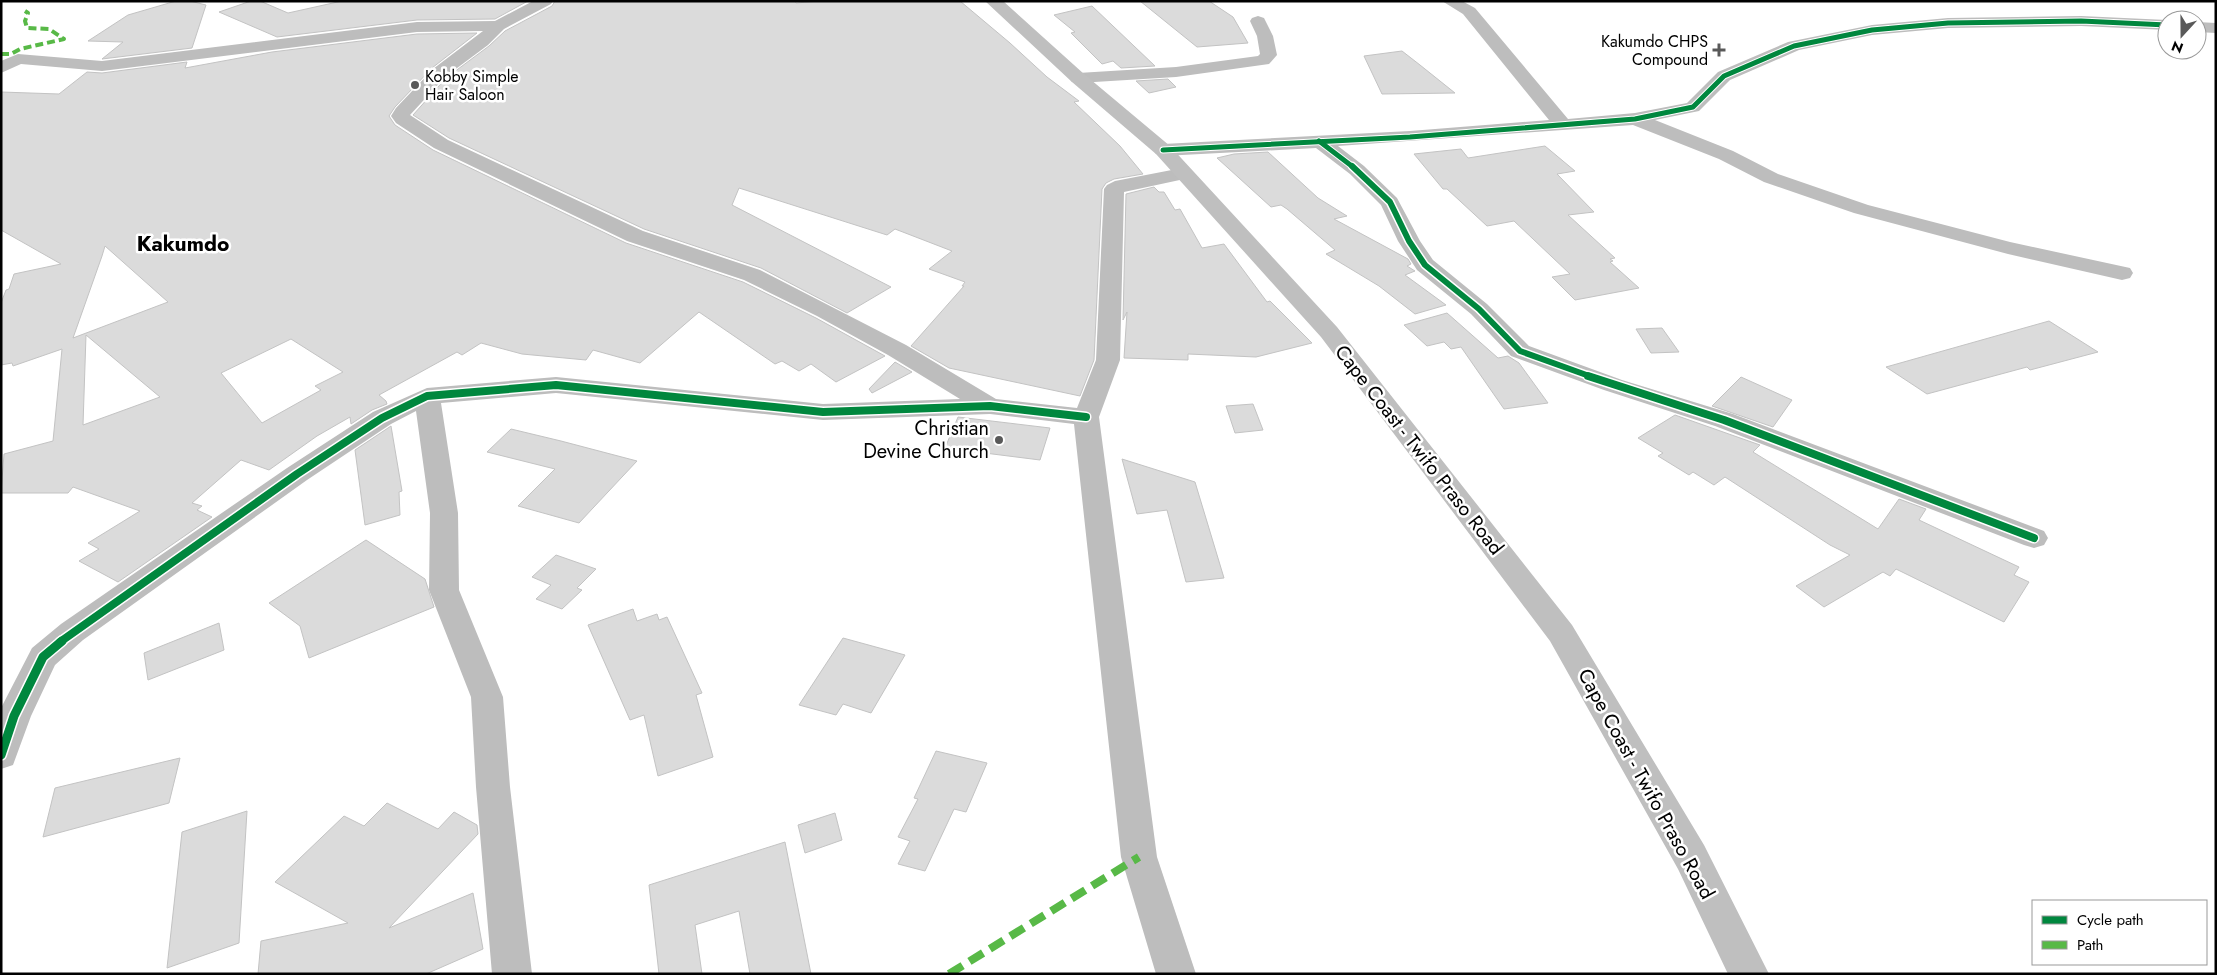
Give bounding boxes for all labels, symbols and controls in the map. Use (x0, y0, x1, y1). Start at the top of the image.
north arrow (2157, 10, 2207, 60)
place label: Kakumdo CHPS Compound (1601, 30, 1708, 71)
text: N (2169, 36, 2186, 58)
marker: Kakumdo CHPS Compound (1712, 43, 1726, 57)
place label: Kobby Simple Hair Saloon (425, 65, 519, 106)
marker: Kobby Simple Hair Saloon (409, 79, 421, 91)
district label: Kakumdo (137, 229, 229, 259)
street label: Cape Coast - Twifo Praso Road (1328, 339, 1510, 561)
place label: Christian Devine Church (863, 414, 989, 466)
marker: Christian Devine Church (993, 434, 1005, 446)
street label: Cape Coast - Twifo Praso Road (1570, 663, 1722, 905)
legend (2032, 900, 2207, 965)
text: Cycle path (2077, 909, 2144, 931)
text: Path (2077, 934, 2103, 956)

